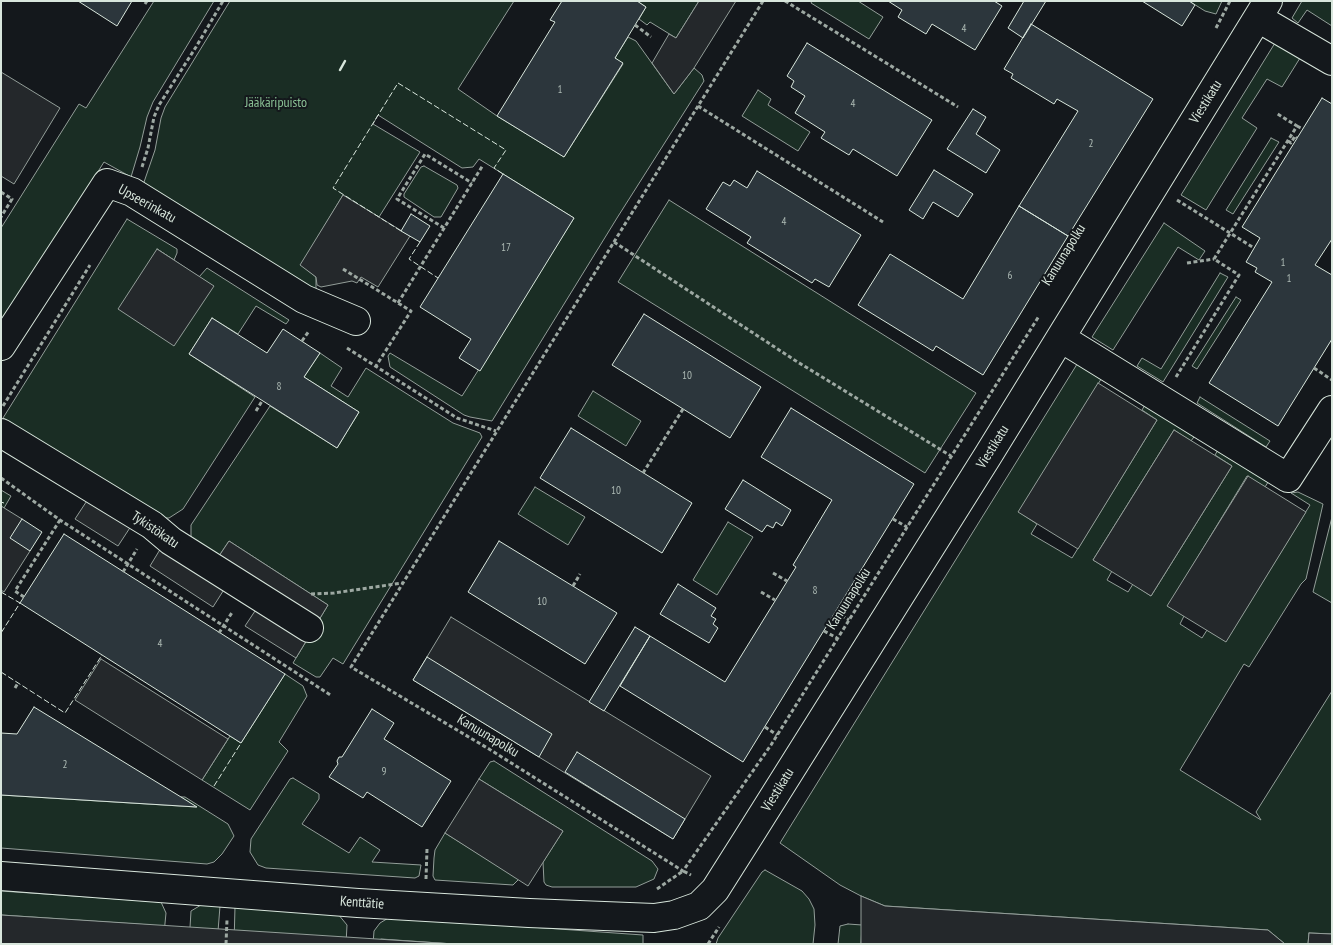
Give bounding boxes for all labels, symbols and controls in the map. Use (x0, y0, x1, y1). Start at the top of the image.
house number: 4 (962, 22, 966, 36)
street label: Viestikatu (1186, 77, 1226, 127)
house number: 1 (558, 83, 562, 97)
park label: Jääkäripuisto (245, 95, 307, 111)
house number: 4 (851, 97, 855, 111)
house number: 2 (1089, 137, 1093, 151)
street label: Upseerinkatu (115, 181, 179, 227)
house number: 4 (782, 215, 786, 229)
street label: Kanuunapolku (1039, 221, 1089, 289)
house number: 17 (501, 241, 511, 255)
house number: 1 (1281, 256, 1285, 270)
house number: 6 (1008, 269, 1012, 283)
house number: 1 (1287, 272, 1291, 286)
house number: 10 (682, 369, 692, 383)
house number: 8 (277, 380, 281, 394)
street label: Viestikatu (973, 422, 1013, 472)
house number: 10 (611, 484, 621, 498)
street label: Tykistökatu (128, 508, 182, 552)
street label: Kanuunapolku (824, 565, 874, 633)
house number: 8 (813, 584, 817, 598)
house number: 10 (537, 595, 547, 609)
house number: 4 (158, 637, 162, 651)
street label: Kanuunapolku (454, 711, 522, 761)
house number: 2 (63, 758, 67, 772)
house number: 9 (382, 765, 386, 779)
street label: Viestikatu (758, 765, 798, 815)
street label: Kenttätie (339, 893, 385, 913)

